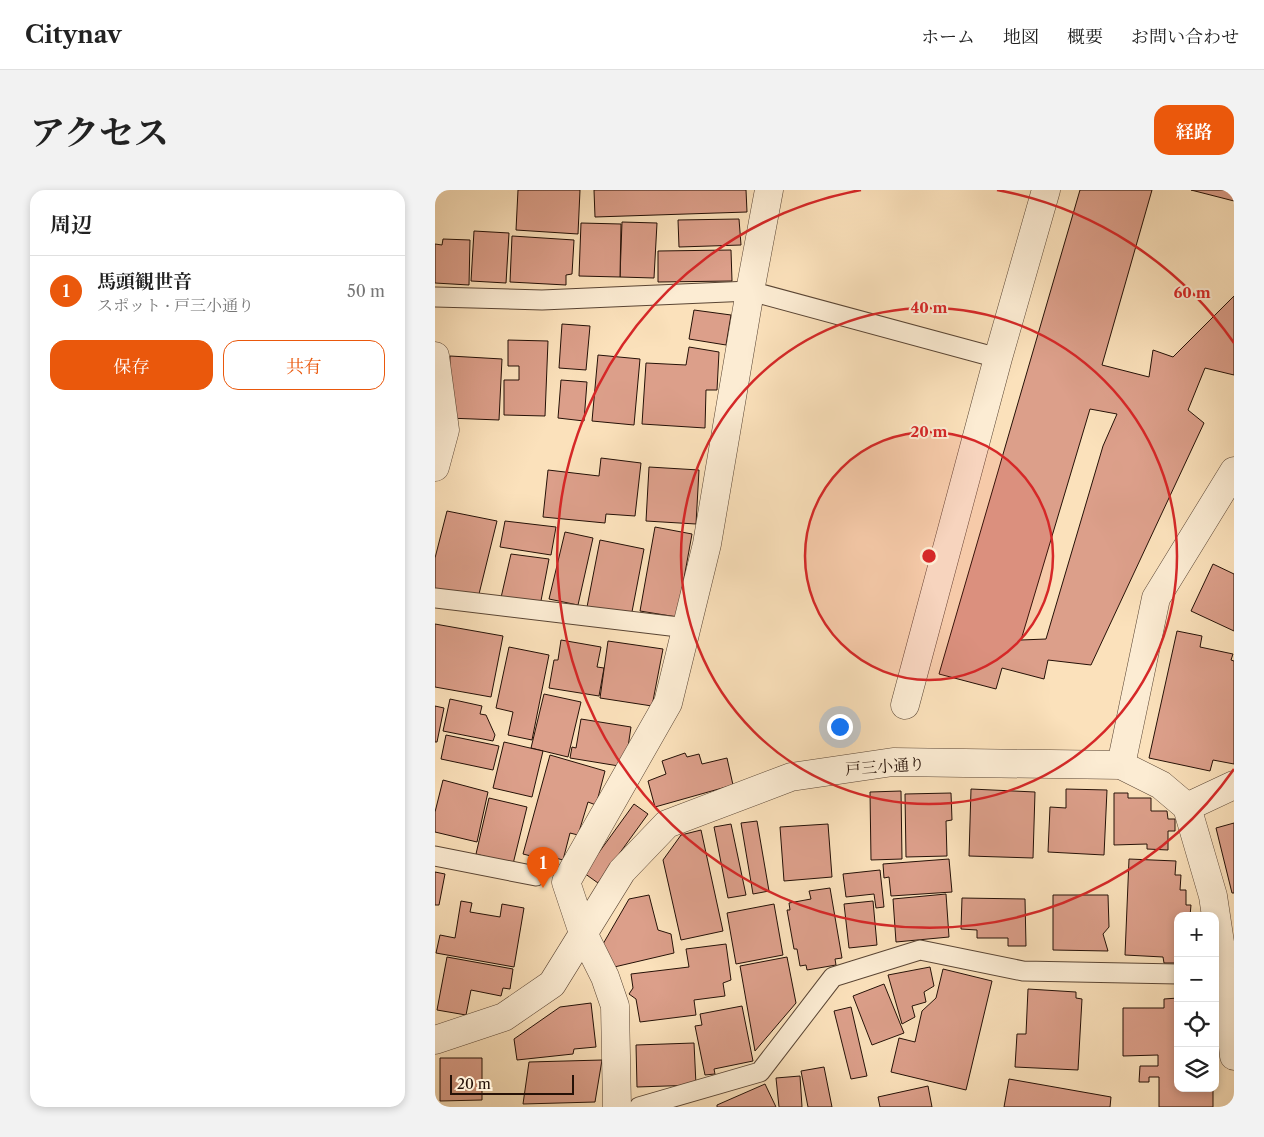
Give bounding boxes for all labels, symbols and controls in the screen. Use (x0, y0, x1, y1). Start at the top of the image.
text: Citynav (25, 20, 122, 49)
text: ホーム (921, 26, 975, 48)
text: 地図 (1003, 26, 1039, 48)
text: 概要 (1067, 26, 1103, 48)
text: お問い合わせ (1131, 26, 1239, 48)
button: 経路 (1154, 105, 1234, 155)
text: アクセス (30, 111, 169, 154)
text: 周辺 (50, 212, 92, 237)
text: 馬頭観世音 (97, 270, 192, 293)
text: 1 (62, 281, 70, 301)
text: 50 m (347, 281, 385, 301)
text: 60 m (1173, 283, 1211, 302)
text: スポット · 戸三小通り (97, 295, 254, 315)
text: 40 m (910, 298, 948, 317)
button: 保存 (50, 340, 213, 390)
button: 共有 (223, 340, 385, 390)
text: 20 m (910, 422, 948, 441)
centre of rings (920, 547, 938, 565)
your location (827, 714, 853, 740)
street label: 戸三小通り (844, 753, 926, 779)
pin: 1 (527, 847, 559, 888)
map controls (1174, 912, 1219, 1092)
button: + (1174, 912, 1219, 957)
button: − (1174, 957, 1219, 1002)
button: locate (1174, 1002, 1219, 1047)
button: layers (1174, 1047, 1219, 1092)
scale bar (450, 1072, 574, 1095)
text: 20 m (457, 1075, 491, 1093)

